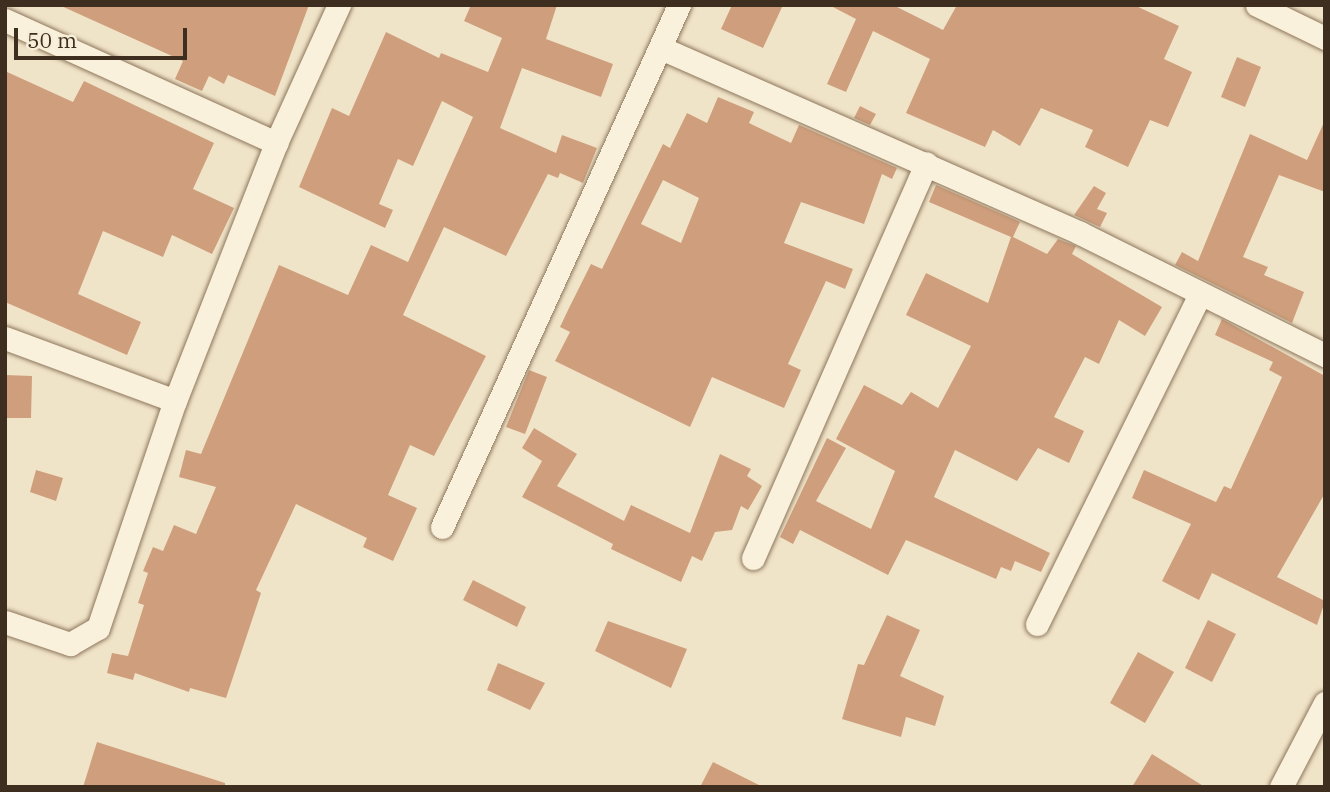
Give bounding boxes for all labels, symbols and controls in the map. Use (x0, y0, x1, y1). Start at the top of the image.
scale bar (18, 14, 191, 58)
text: 50 m (27, 26, 77, 54)

